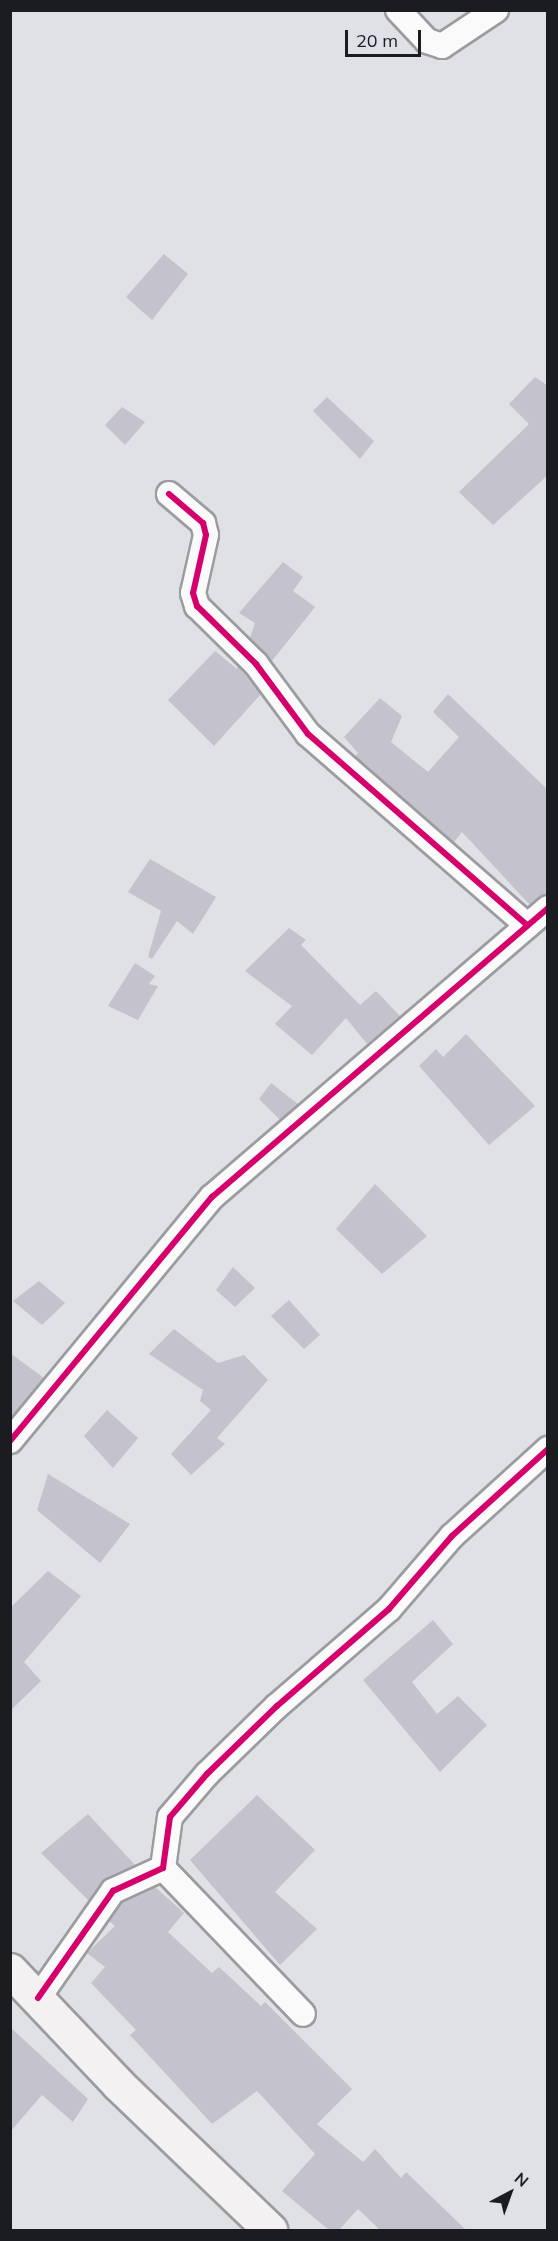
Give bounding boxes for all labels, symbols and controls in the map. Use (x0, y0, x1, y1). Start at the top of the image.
scale bar (348, 18, 424, 56)
text: 20 m (356, 29, 398, 52)
north arrow (480, 2163, 540, 2223)
text: N (511, 2168, 533, 2191)

